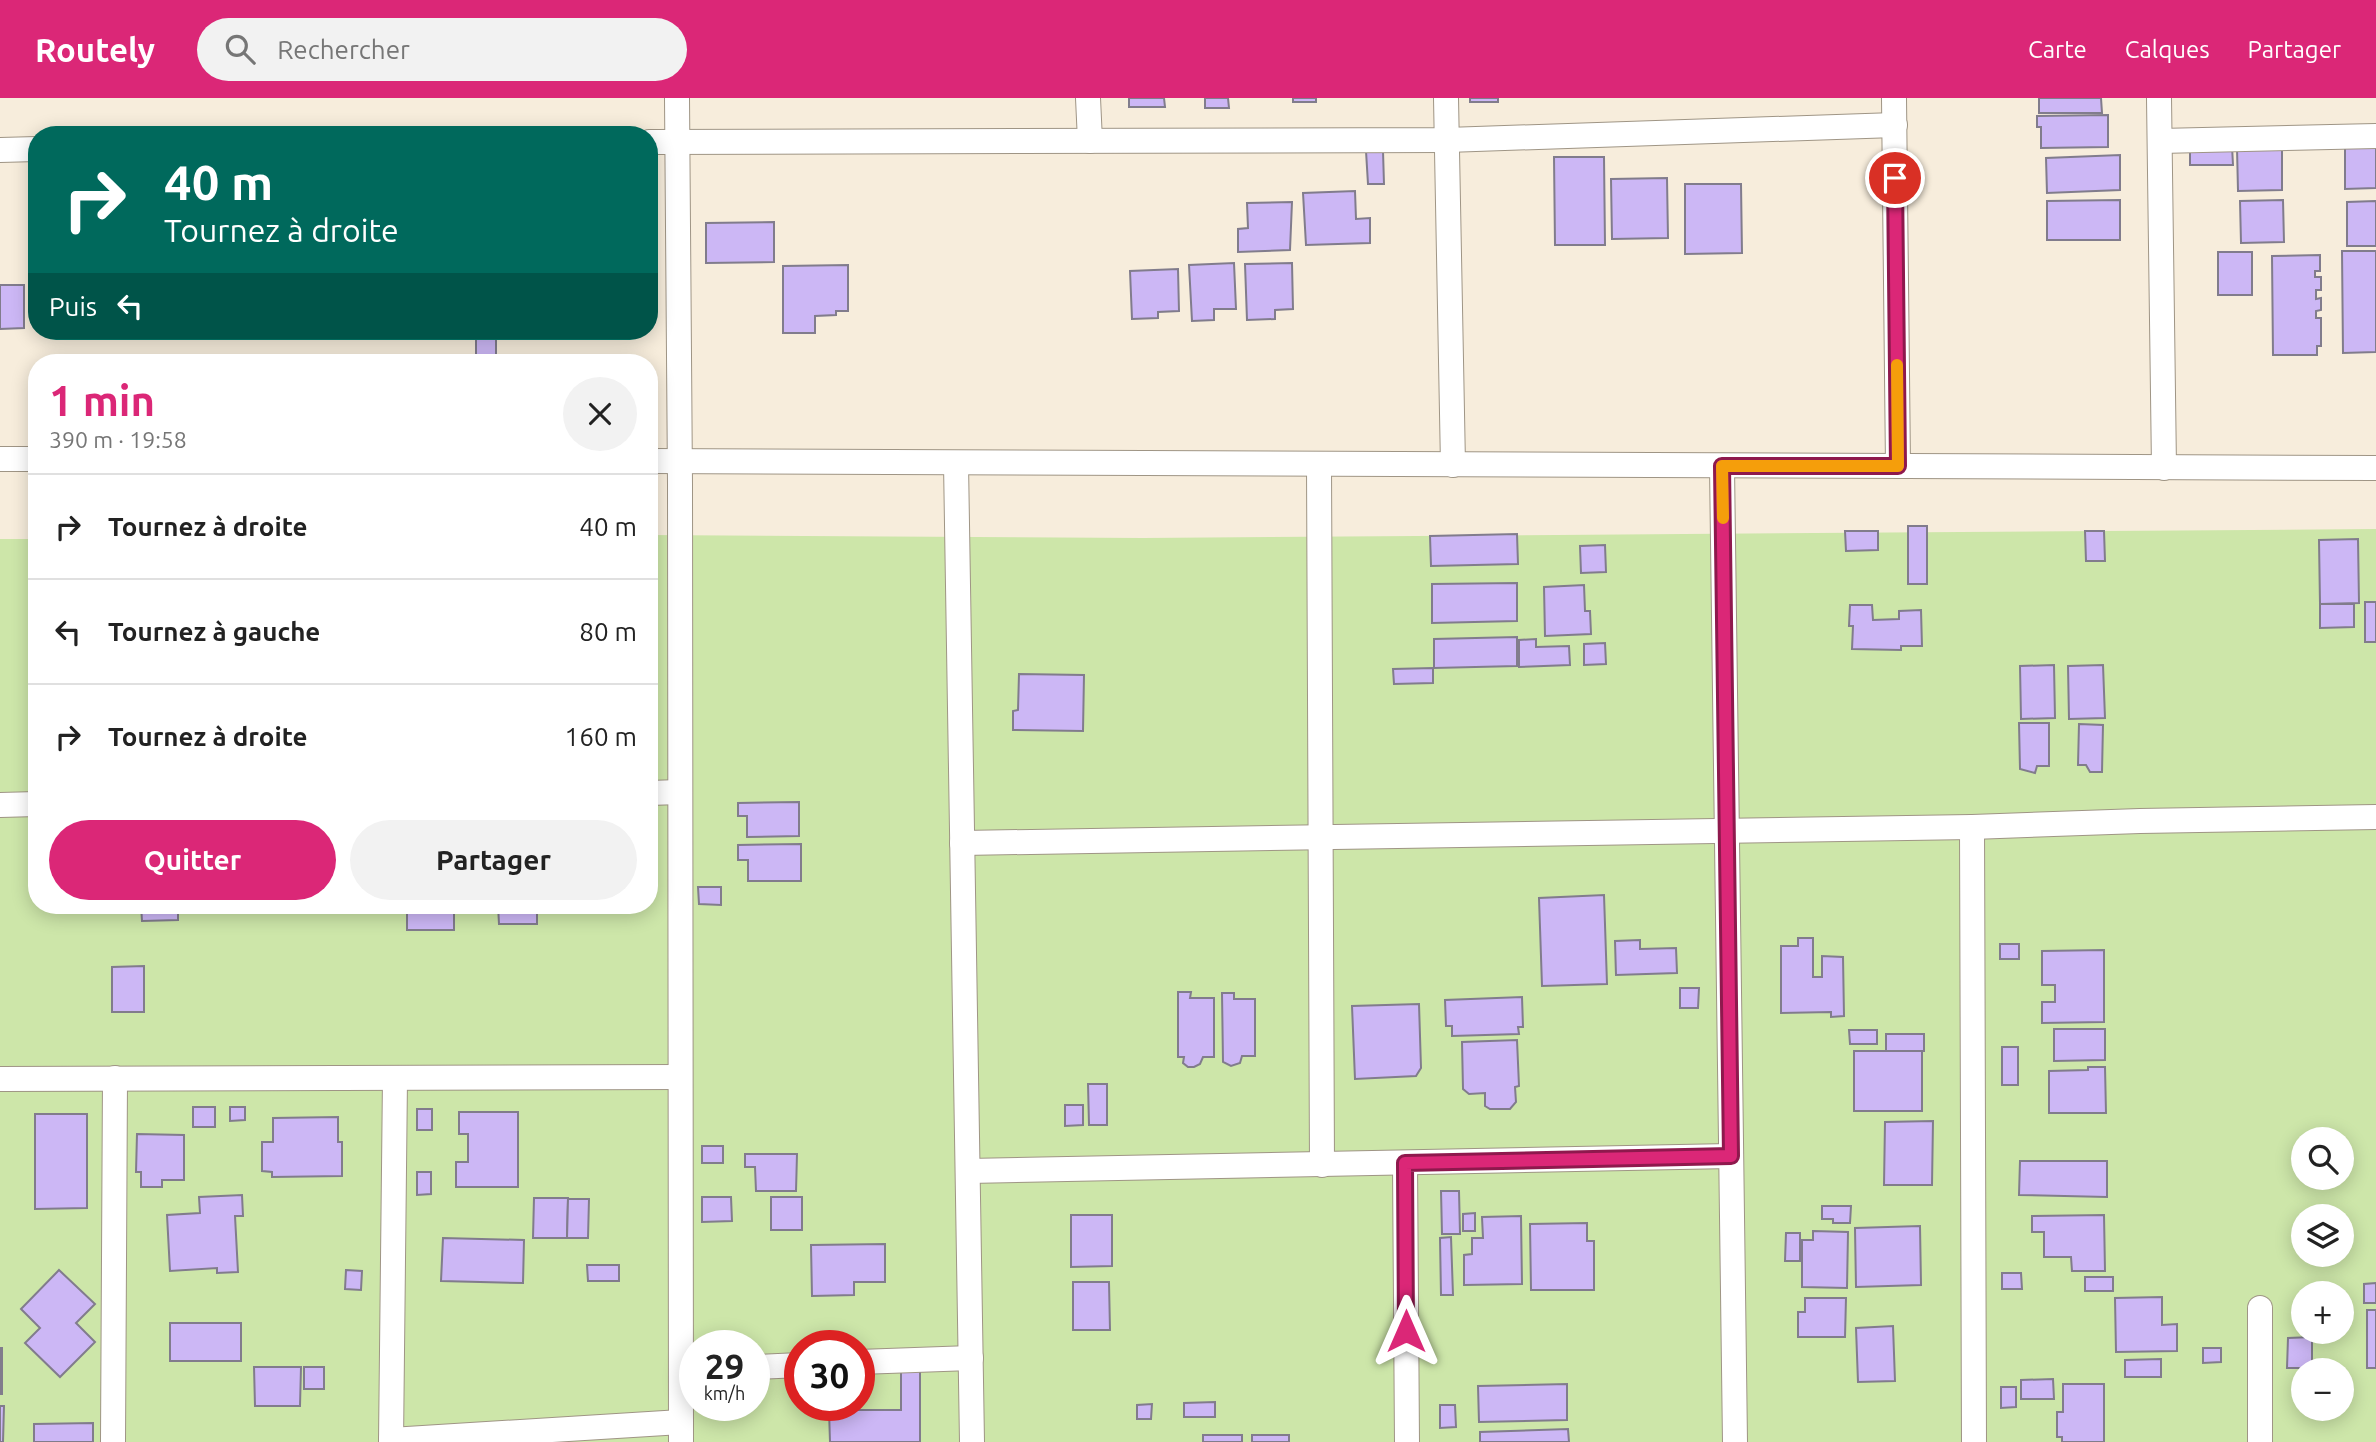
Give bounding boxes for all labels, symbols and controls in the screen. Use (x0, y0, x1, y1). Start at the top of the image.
search box (197, 18, 687, 81)
icon: search (221, 30, 259, 68)
text: Routely (35, 31, 155, 68)
text: Rechercher (277, 35, 410, 64)
text: Carte (2028, 36, 2087, 63)
text: Calques (2125, 36, 2210, 63)
text: Partager (2248, 36, 2341, 63)
pin (1865, 148, 1925, 208)
icon: right (49, 154, 140, 245)
text: 40 m (164, 154, 273, 209)
icon: arrive (1876, 159, 1914, 197)
text: Tournez à droite (164, 212, 399, 248)
icon: left (111, 287, 149, 325)
text: Puis (49, 292, 97, 321)
text: 1 min (49, 377, 155, 424)
button: close (563, 377, 637, 451)
text: 390 m · 19:58 (49, 427, 187, 452)
icon: right (49, 508, 87, 546)
text: Tournez à droite (108, 512, 307, 541)
text: 40 m (579, 512, 637, 541)
icon: left (49, 613, 87, 651)
text: Tournez à gauche (108, 617, 320, 646)
text: 80 m (579, 617, 637, 646)
icon: right (49, 718, 87, 756)
text: Tournez à droite (108, 722, 307, 751)
text: 160 m (565, 722, 637, 751)
button: Quitter (49, 820, 336, 900)
button: Partager (350, 820, 637, 900)
map controls (2291, 1127, 2354, 1421)
button: search (2291, 1127, 2354, 1190)
button: layers (2291, 1204, 2354, 1267)
button: + (2291, 1281, 2354, 1344)
position arrow (1369, 1294, 1443, 1368)
speed limit sign: 30 (784, 1330, 875, 1421)
text: 29 (705, 1346, 744, 1386)
button: − (2291, 1358, 2354, 1421)
text: km/h (704, 1383, 745, 1403)

